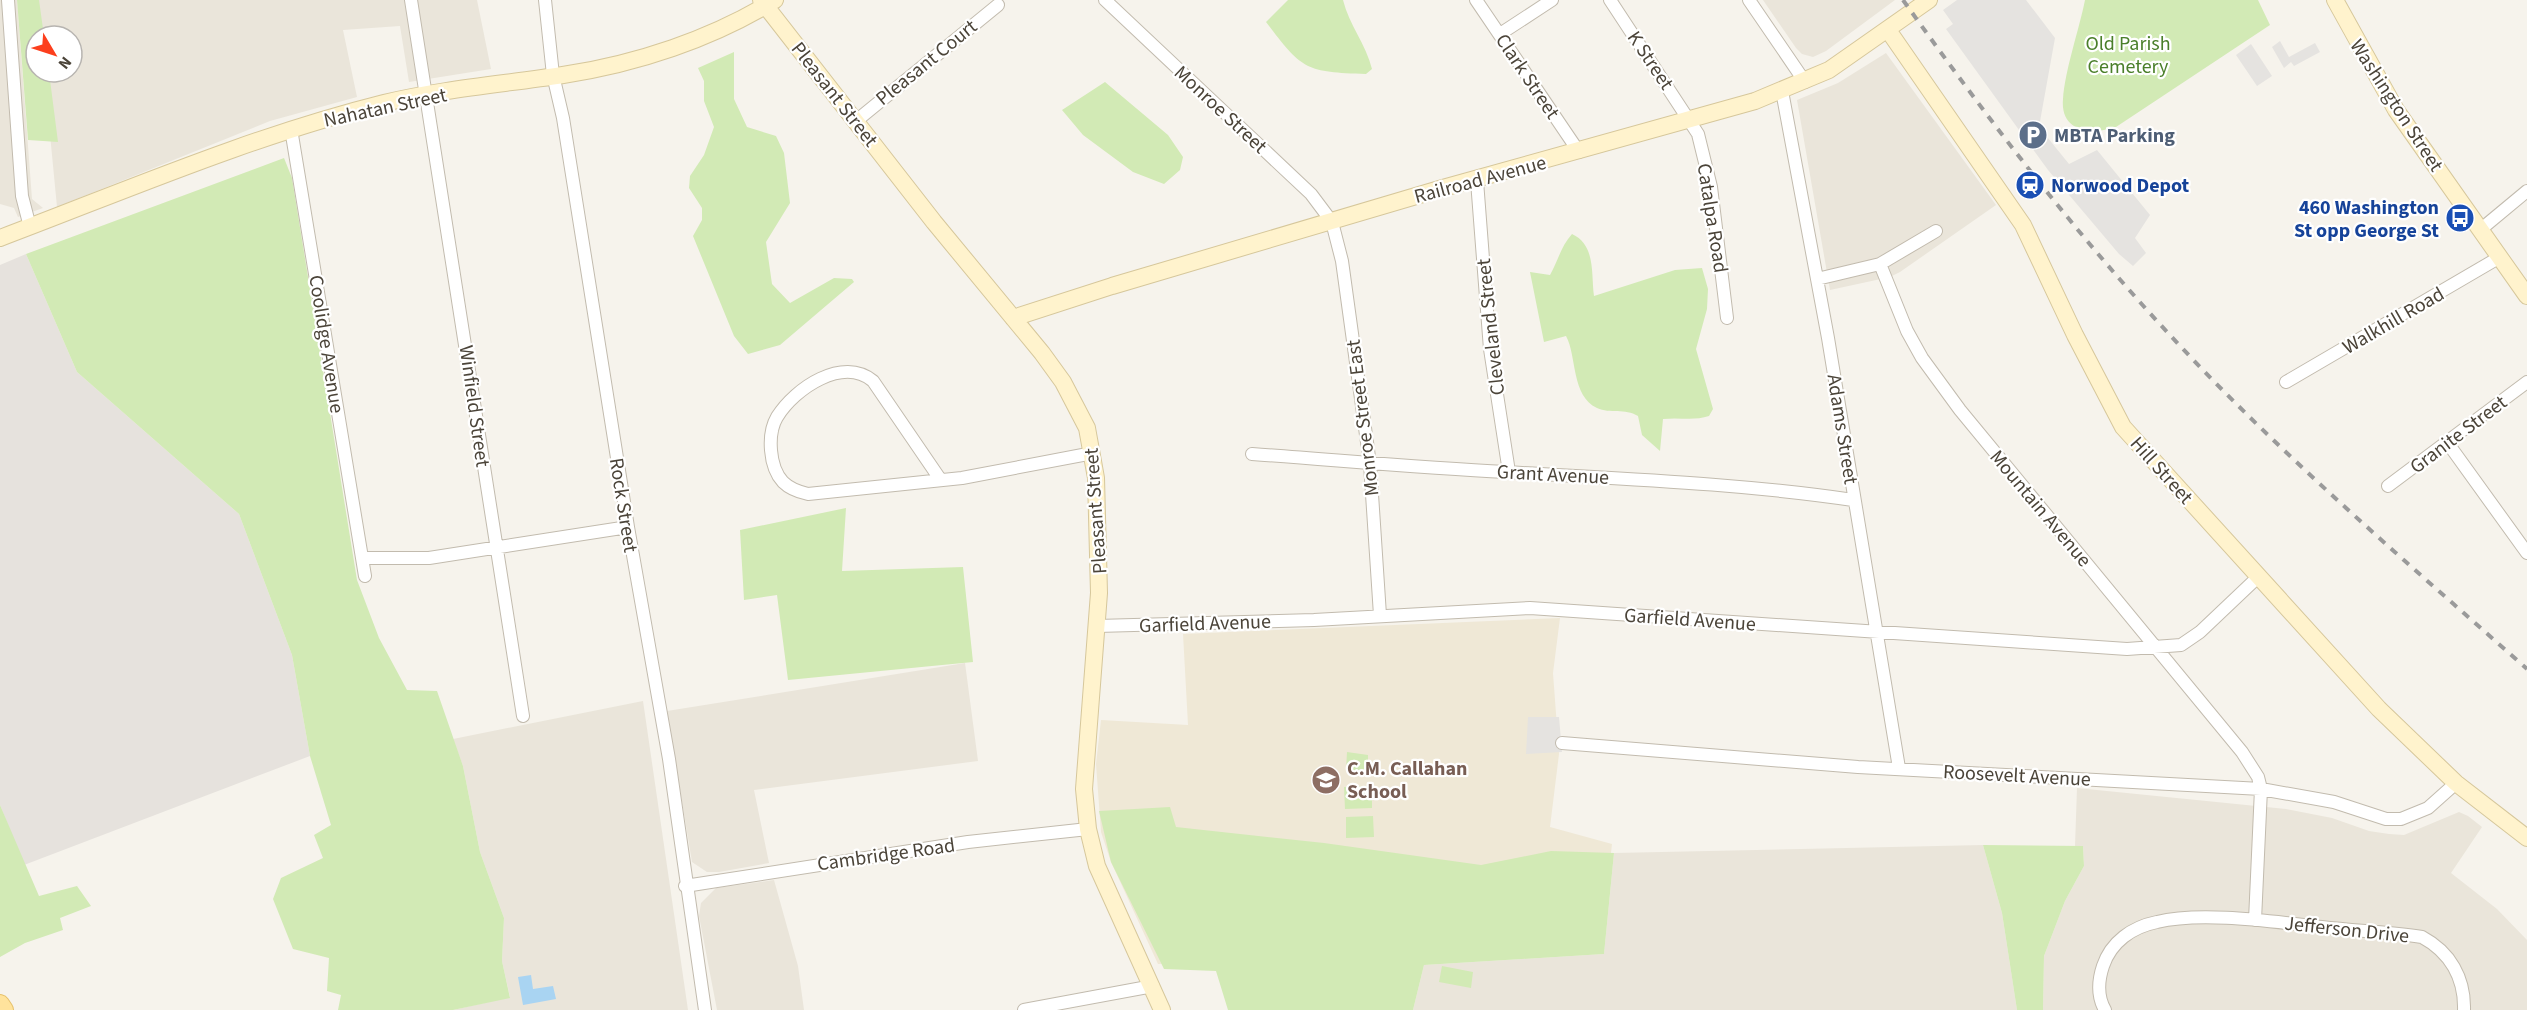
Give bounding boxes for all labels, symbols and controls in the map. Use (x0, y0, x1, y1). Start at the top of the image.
street label: Pleasant Court (870, 13, 983, 112)
north arrow (24, 24, 84, 84)
street label: K Street (1620, 26, 1680, 96)
street label: Clark Street (1488, 28, 1566, 125)
park label: Old Parish Cemetery (2085, 30, 2171, 81)
street label: Washington Street (2343, 34, 2450, 178)
street label: Pleasant Street (784, 36, 884, 153)
text: N (53, 52, 77, 74)
street label: Monroe Street (1168, 59, 1273, 160)
street label: Nahatan Street (321, 81, 450, 135)
parking icon: MBTA Parking (2017, 119, 2049, 151)
place label: MBTA Parking (2054, 122, 2175, 150)
street label: Railroad Avenue (1411, 149, 1549, 211)
street label: Catalpa Road (1690, 161, 1734, 275)
station icon: Norwood Depot (2014, 169, 2046, 201)
place label: Norwood Depot (2051, 172, 2190, 200)
place label: 460 Washington St opp George St (2294, 194, 2439, 245)
bus stop icon: 460 Washington St opp George St (2444, 202, 2476, 234)
street label: Cleveland Street (1470, 257, 1512, 397)
street label: Coolidge Avenue (301, 273, 351, 415)
street label: Walkhill Road (2337, 280, 2450, 361)
street label: Monroe Street East (1339, 338, 1386, 498)
street label: Winfield Street (452, 343, 496, 469)
street label: Adams Street (1819, 372, 1865, 486)
street label: Granite Street (2404, 389, 2513, 481)
street label: Hill Street (2123, 431, 2199, 511)
street label: Mountain Avenue (1983, 444, 2098, 573)
street label: Pleasant Street (1078, 447, 1114, 575)
street label: Rock Street (602, 456, 644, 555)
street label: Grant Avenue (1496, 458, 1610, 492)
street label: Garfield Avenue (1623, 601, 1757, 639)
street label: Garfield Avenue (1139, 608, 1271, 640)
place label: C.M. Callahan School (1347, 755, 1467, 806)
street label: Roosevelt Avenue (1942, 758, 2092, 794)
school or university icon: C.M. Callahan School (1310, 764, 1342, 796)
street label: Cambridge Road (815, 831, 957, 879)
street label: Jefferson Drive (2283, 910, 2411, 950)

